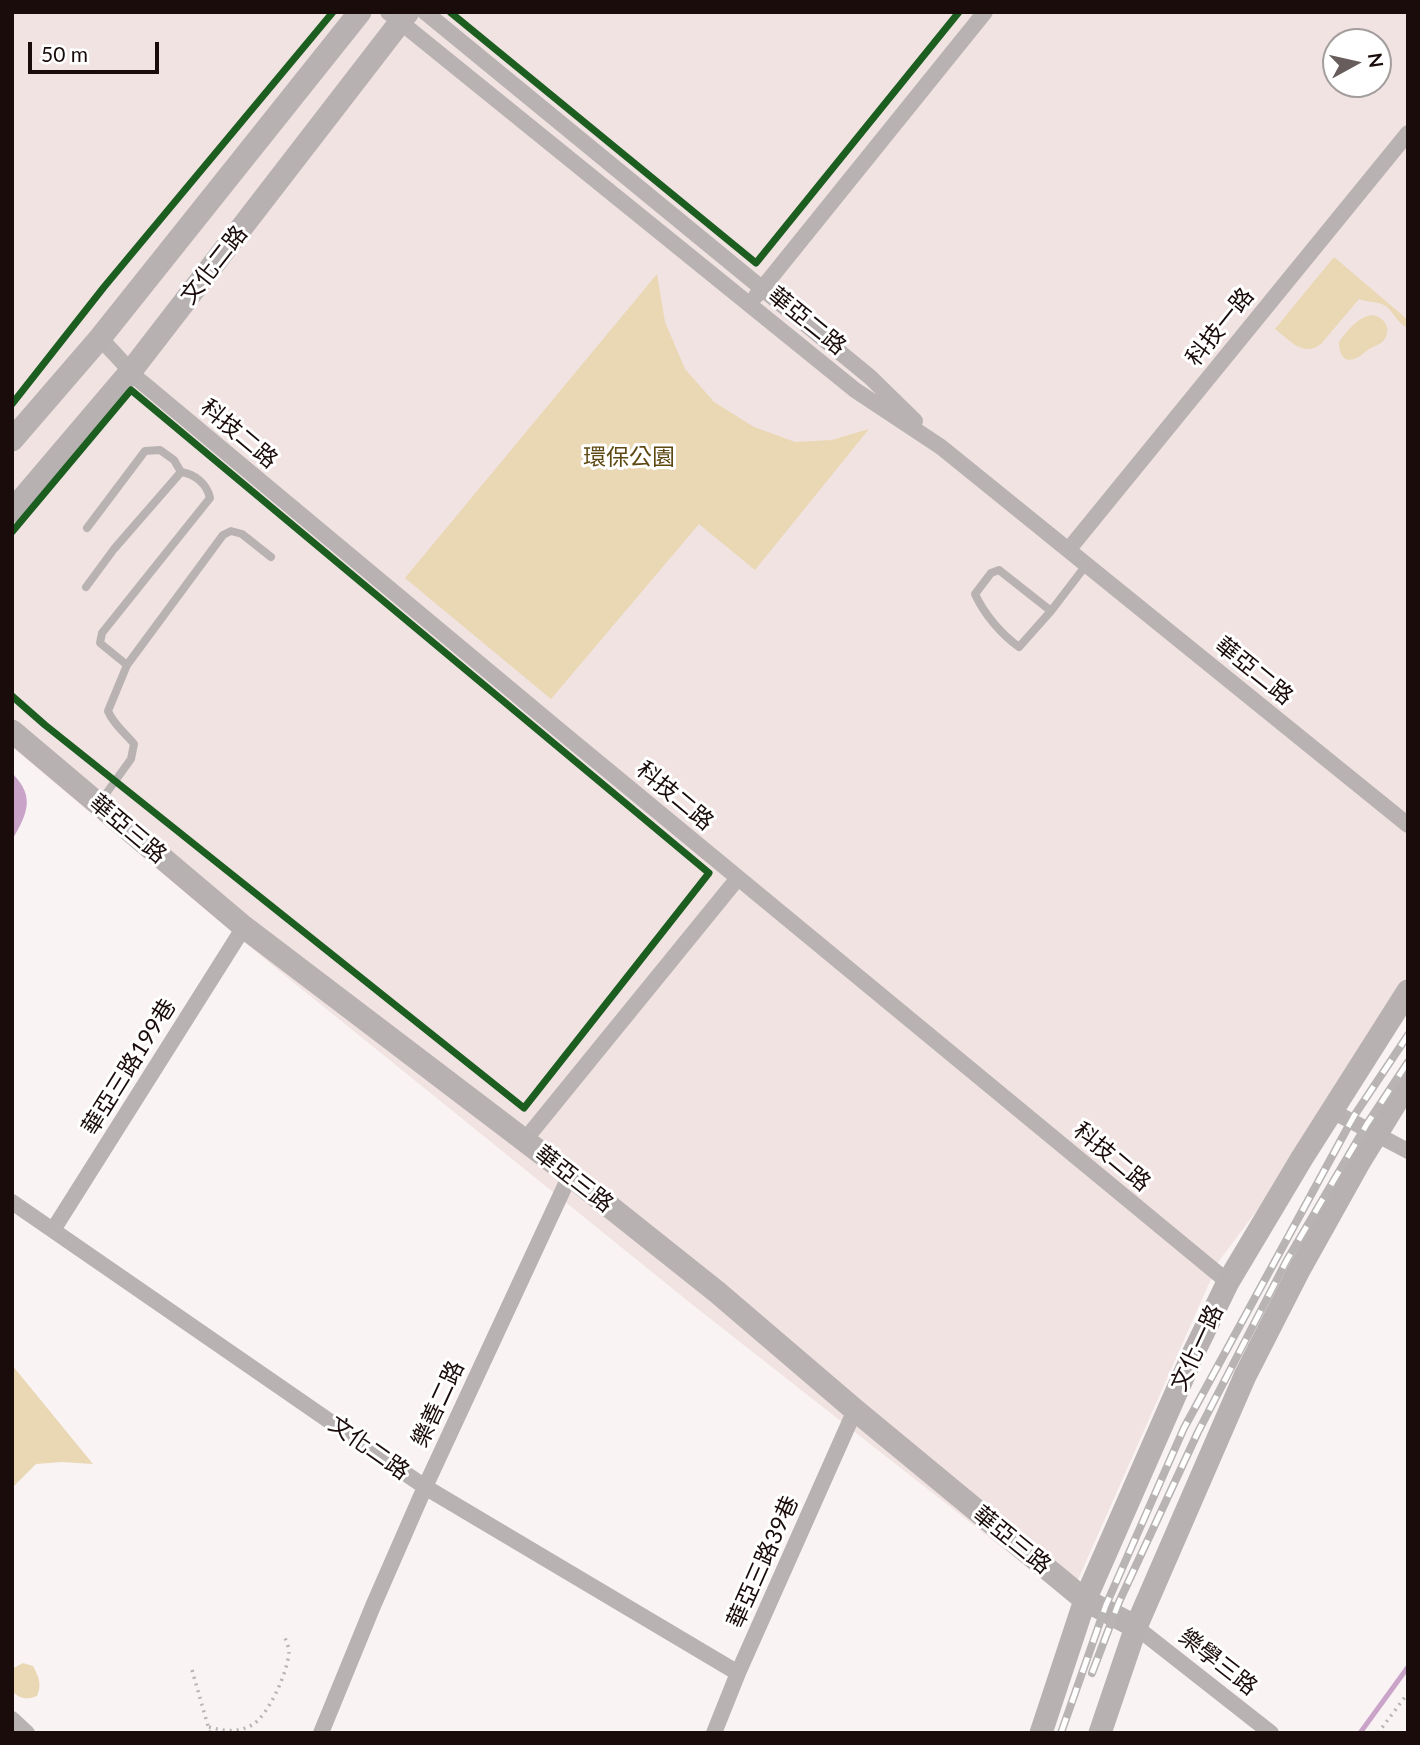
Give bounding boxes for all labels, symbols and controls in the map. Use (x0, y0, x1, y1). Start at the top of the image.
scale bar (32, 28, 163, 72)
north arrow (1322, 28, 1392, 98)
text: 50 m (41, 41, 88, 66)
text: N (1364, 51, 1389, 69)
street label: 文化二路 (175, 220, 253, 310)
street label: 華亞二路 (763, 281, 851, 361)
street label: 科技一路 (1180, 283, 1260, 371)
street label: 科技二路 (195, 394, 283, 474)
park label: 環保公園 (583, 444, 675, 472)
street label: 華亞二路 (1210, 631, 1298, 711)
street label: 科技二路 (631, 756, 719, 836)
street label: 華亞三路 (84, 789, 172, 869)
street label: 華亞三路199巷 (76, 994, 182, 1140)
street label: 科技二路 (1068, 1117, 1156, 1197)
street label: 華亞三路 (529, 1140, 619, 1218)
street label: 文化一路 (1165, 1300, 1229, 1396)
street label: 樂善二路 (406, 1356, 470, 1452)
street label: 文化二路 (323, 1410, 415, 1486)
street label: 華亞三路39巷 (722, 1492, 804, 1632)
street label: 華亞三路 (968, 1500, 1056, 1580)
street label: 樂學三路 (1173, 1623, 1263, 1701)

